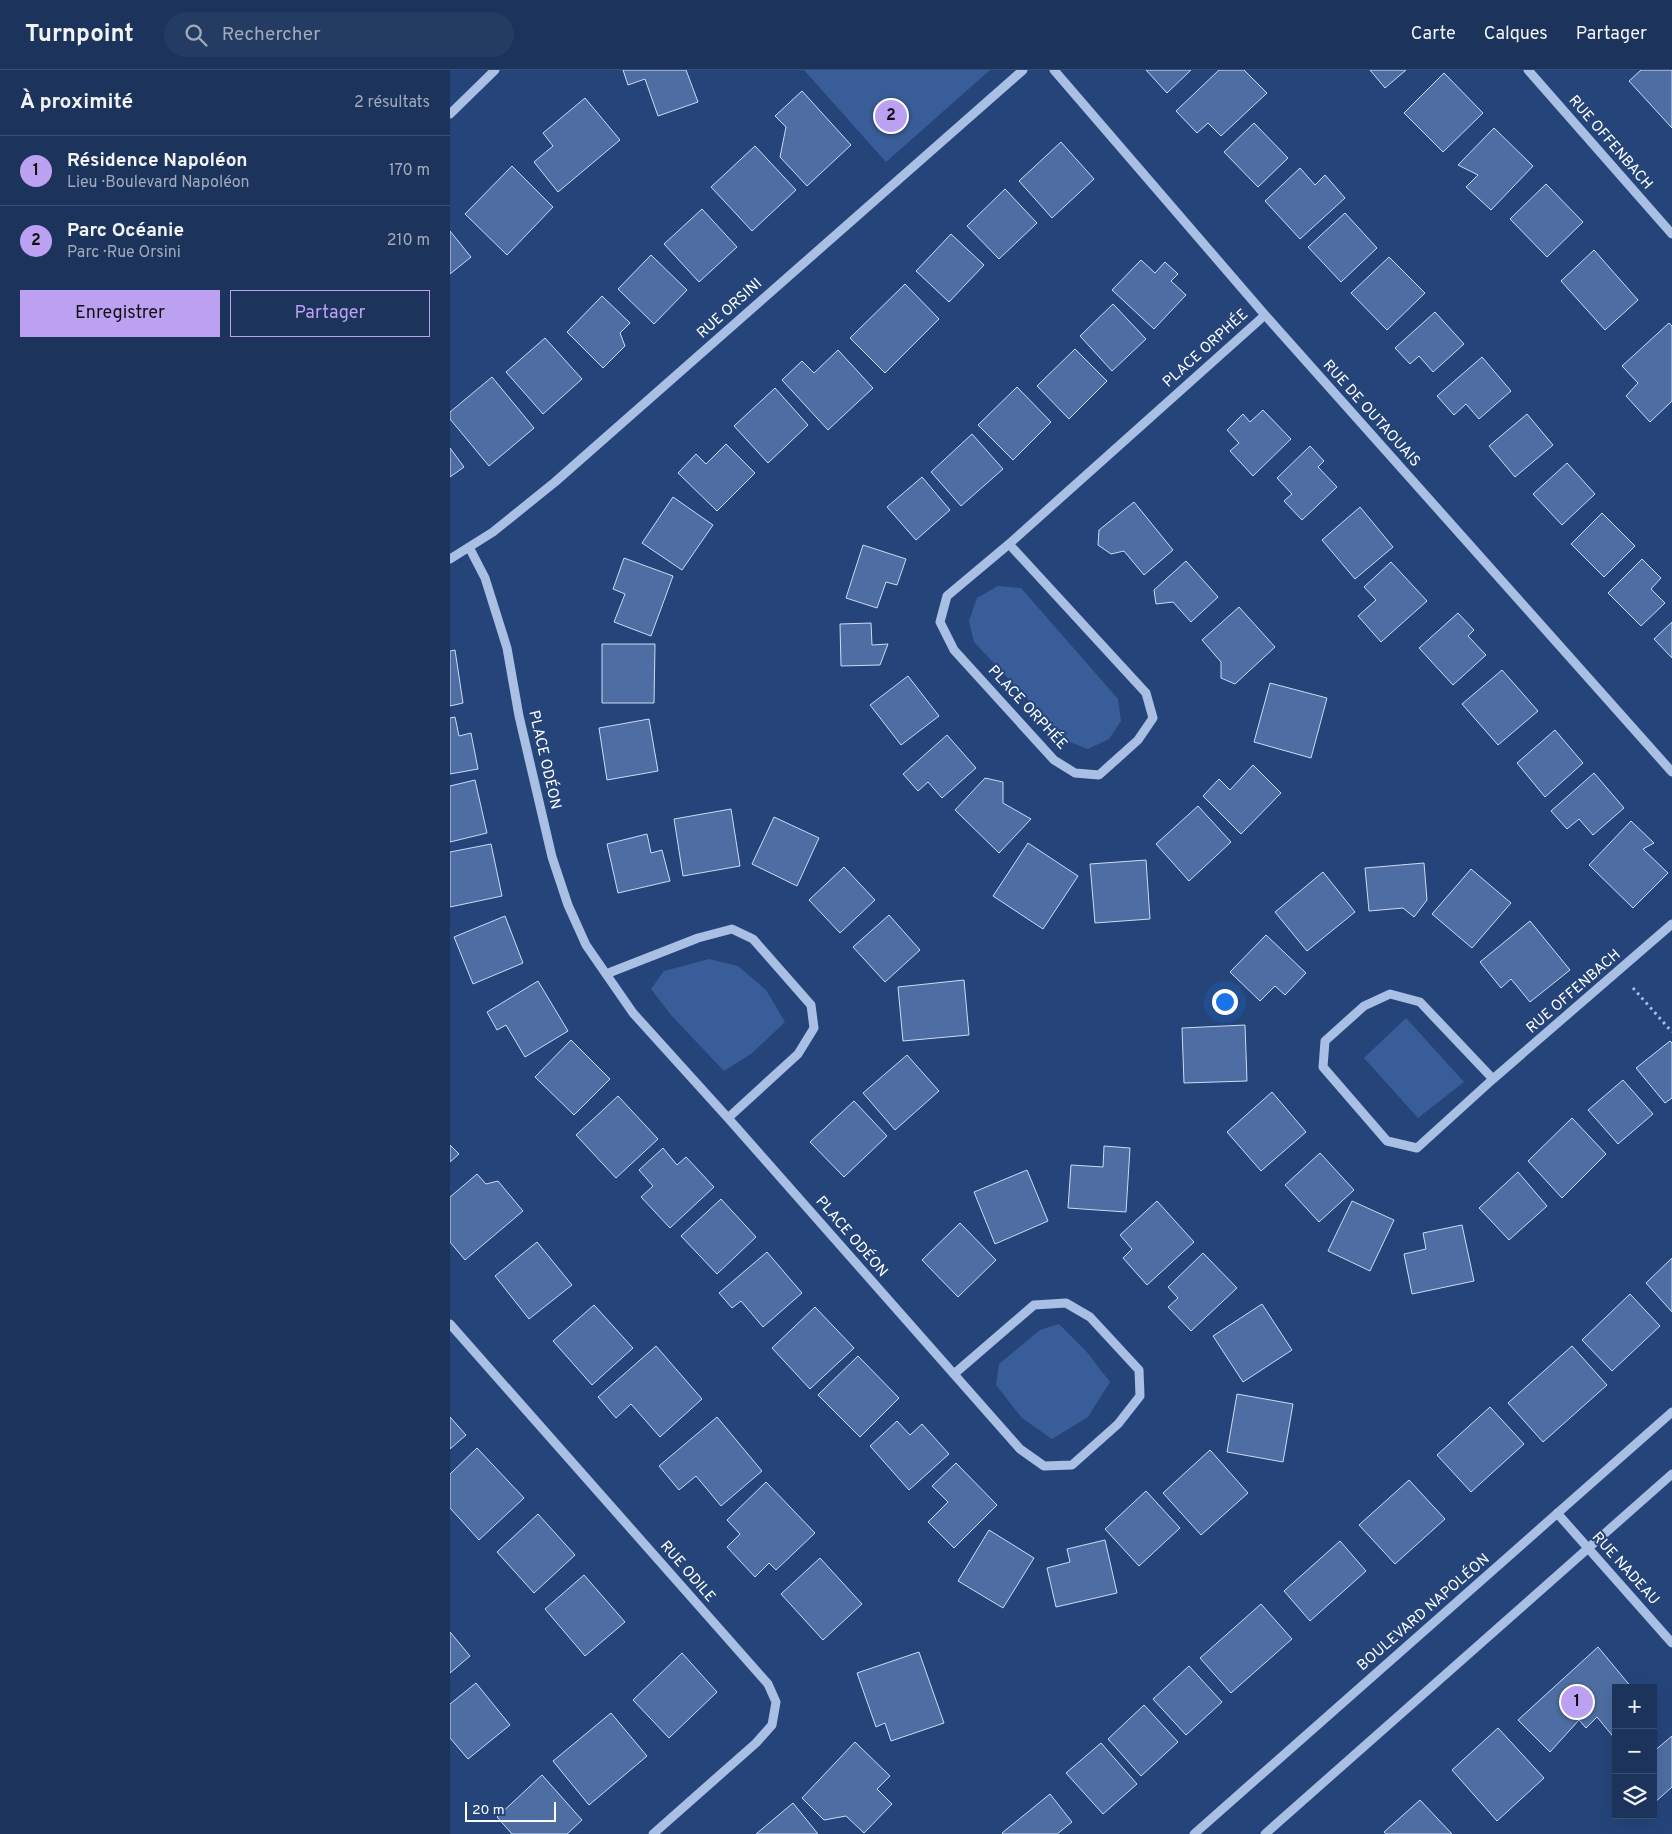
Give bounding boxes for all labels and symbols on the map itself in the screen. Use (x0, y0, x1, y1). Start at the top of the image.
street label: RUE OFFENBACH (1564, 92, 1656, 194)
pin: 2 (875, 97, 907, 135)
street label: RUE ORSINI (693, 275, 767, 343)
street label: PLACE ORPHÉE (1159, 305, 1253, 392)
street label: RUE DE OUTAOUAIS (1318, 357, 1424, 471)
street label: PLACE ORPHÉE (983, 661, 1072, 754)
street label: PLACE ODÉON (523, 708, 566, 811)
street label: RUE OFFENBACH (1523, 946, 1625, 1038)
your location (1212, 989, 1238, 1015)
street label: PLACE ODÉON (811, 1192, 892, 1281)
street label: RUE NADEAU (1587, 1528, 1663, 1610)
street label: RUE ODILE (655, 1537, 719, 1607)
street label: BOULEVARD NAPOLÉON (1353, 1549, 1494, 1676)
pin: 1 (1561, 1683, 1593, 1721)
scale bar (465, 1799, 556, 1822)

